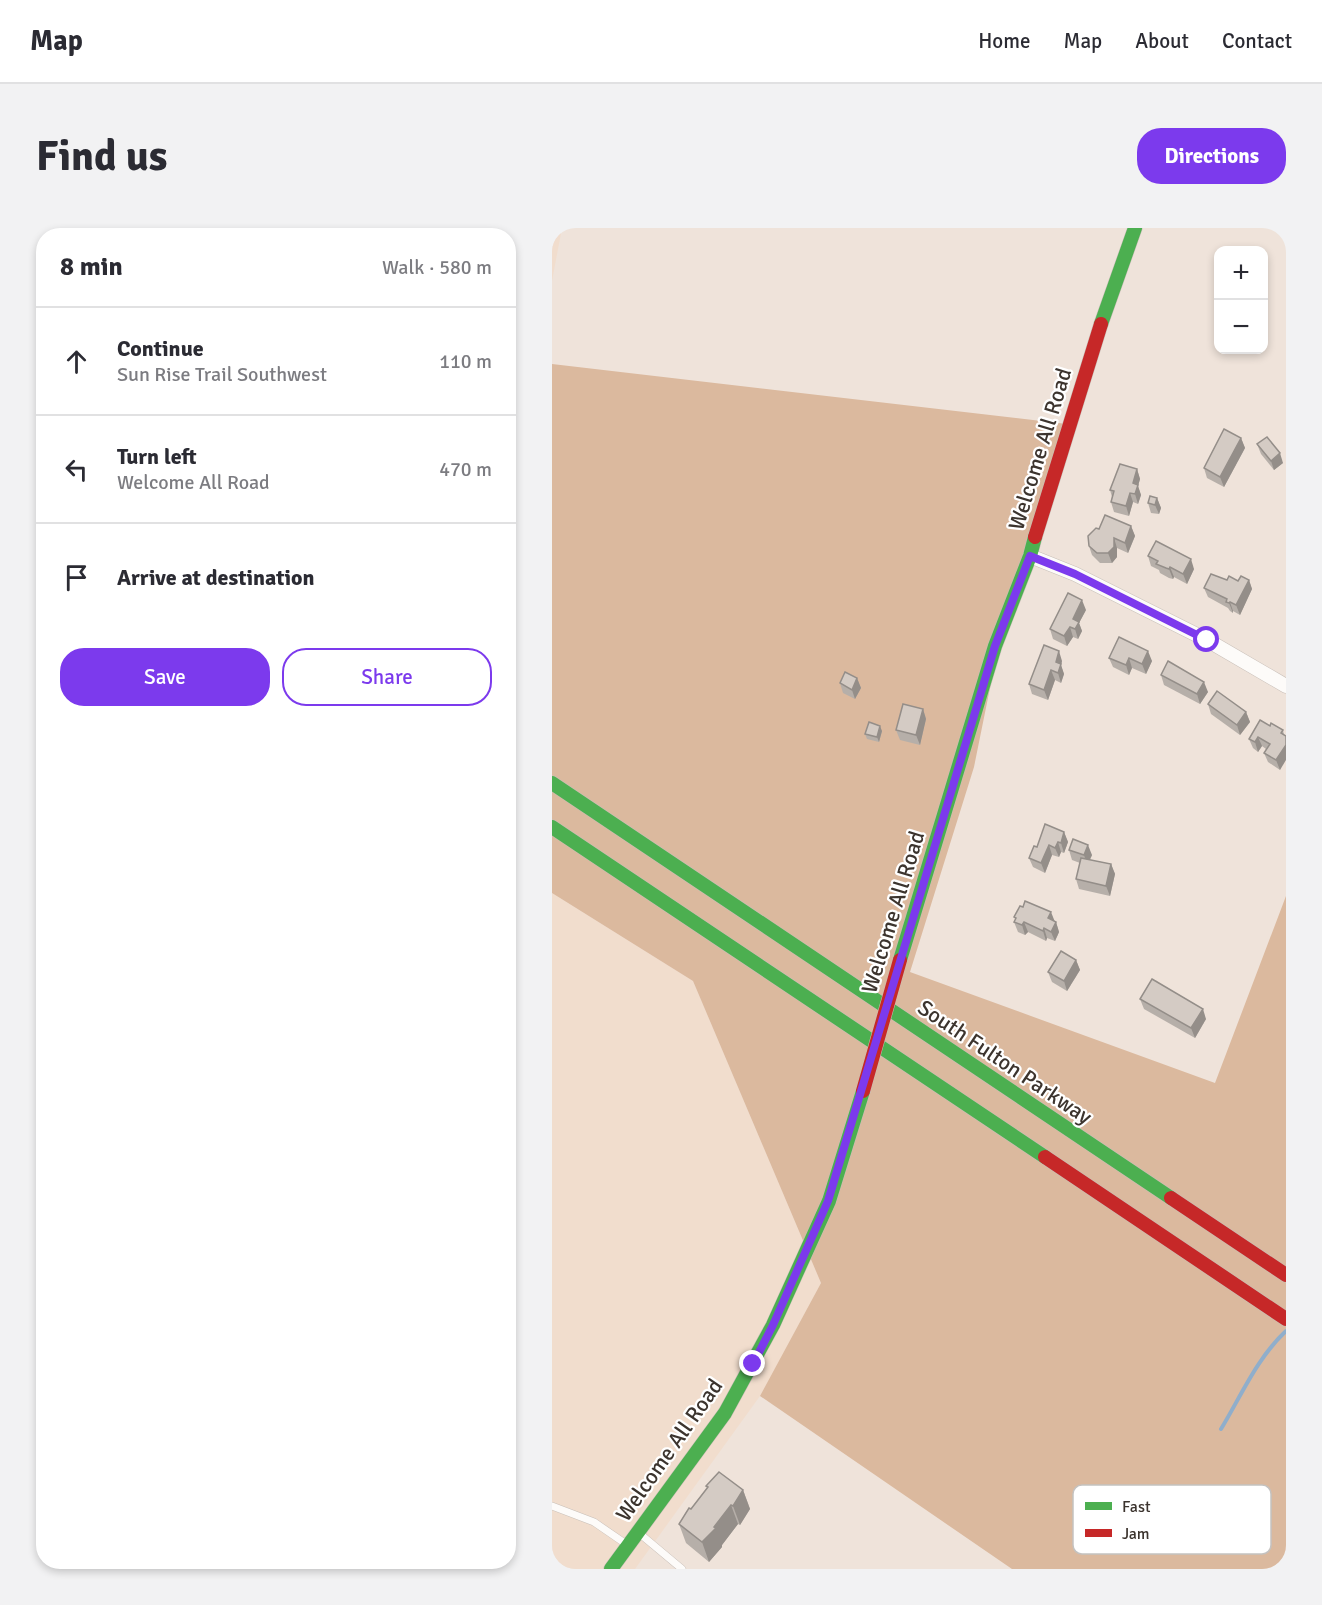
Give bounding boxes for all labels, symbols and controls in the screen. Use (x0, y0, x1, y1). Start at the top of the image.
text: Map (30, 24, 83, 58)
text: Home (978, 28, 1031, 54)
text: Map (1064, 28, 1102, 54)
text: About (1135, 28, 1189, 54)
text: Contact (1222, 28, 1292, 54)
button: Directions (1137, 128, 1286, 184)
text: Find us (36, 131, 167, 182)
map controls (1214, 246, 1268, 354)
button: + (1214, 246, 1268, 300)
text: 8 min (60, 251, 123, 283)
text: Walk · 580 m (382, 255, 492, 280)
button: − (1214, 300, 1268, 354)
text: Continue (117, 335, 204, 362)
icon: ahead (60, 345, 93, 378)
text: 110 m (439, 349, 492, 374)
text: Sun Rise Trail Southwest (117, 362, 327, 387)
street label: Welcome All Road (1003, 365, 1077, 533)
text: Turn left (117, 443, 197, 470)
icon: left (60, 453, 93, 486)
text: 470 m (439, 457, 492, 482)
text: Welcome All Road (117, 470, 270, 495)
icon: arrive (60, 561, 93, 594)
text: Arrive at destination (117, 564, 314, 591)
route start (1193, 626, 1219, 652)
button: Save (60, 648, 270, 706)
button: Share (282, 648, 492, 706)
street label: Welcome All Road (856, 828, 930, 996)
street label: South Fulton Parkway (913, 994, 1098, 1131)
route end (739, 1350, 765, 1376)
street label: Welcome All Road (610, 1373, 728, 1527)
legend (1073, 1485, 1271, 1554)
text: Fast (1122, 1497, 1151, 1517)
text: Jam (1122, 1524, 1150, 1544)

